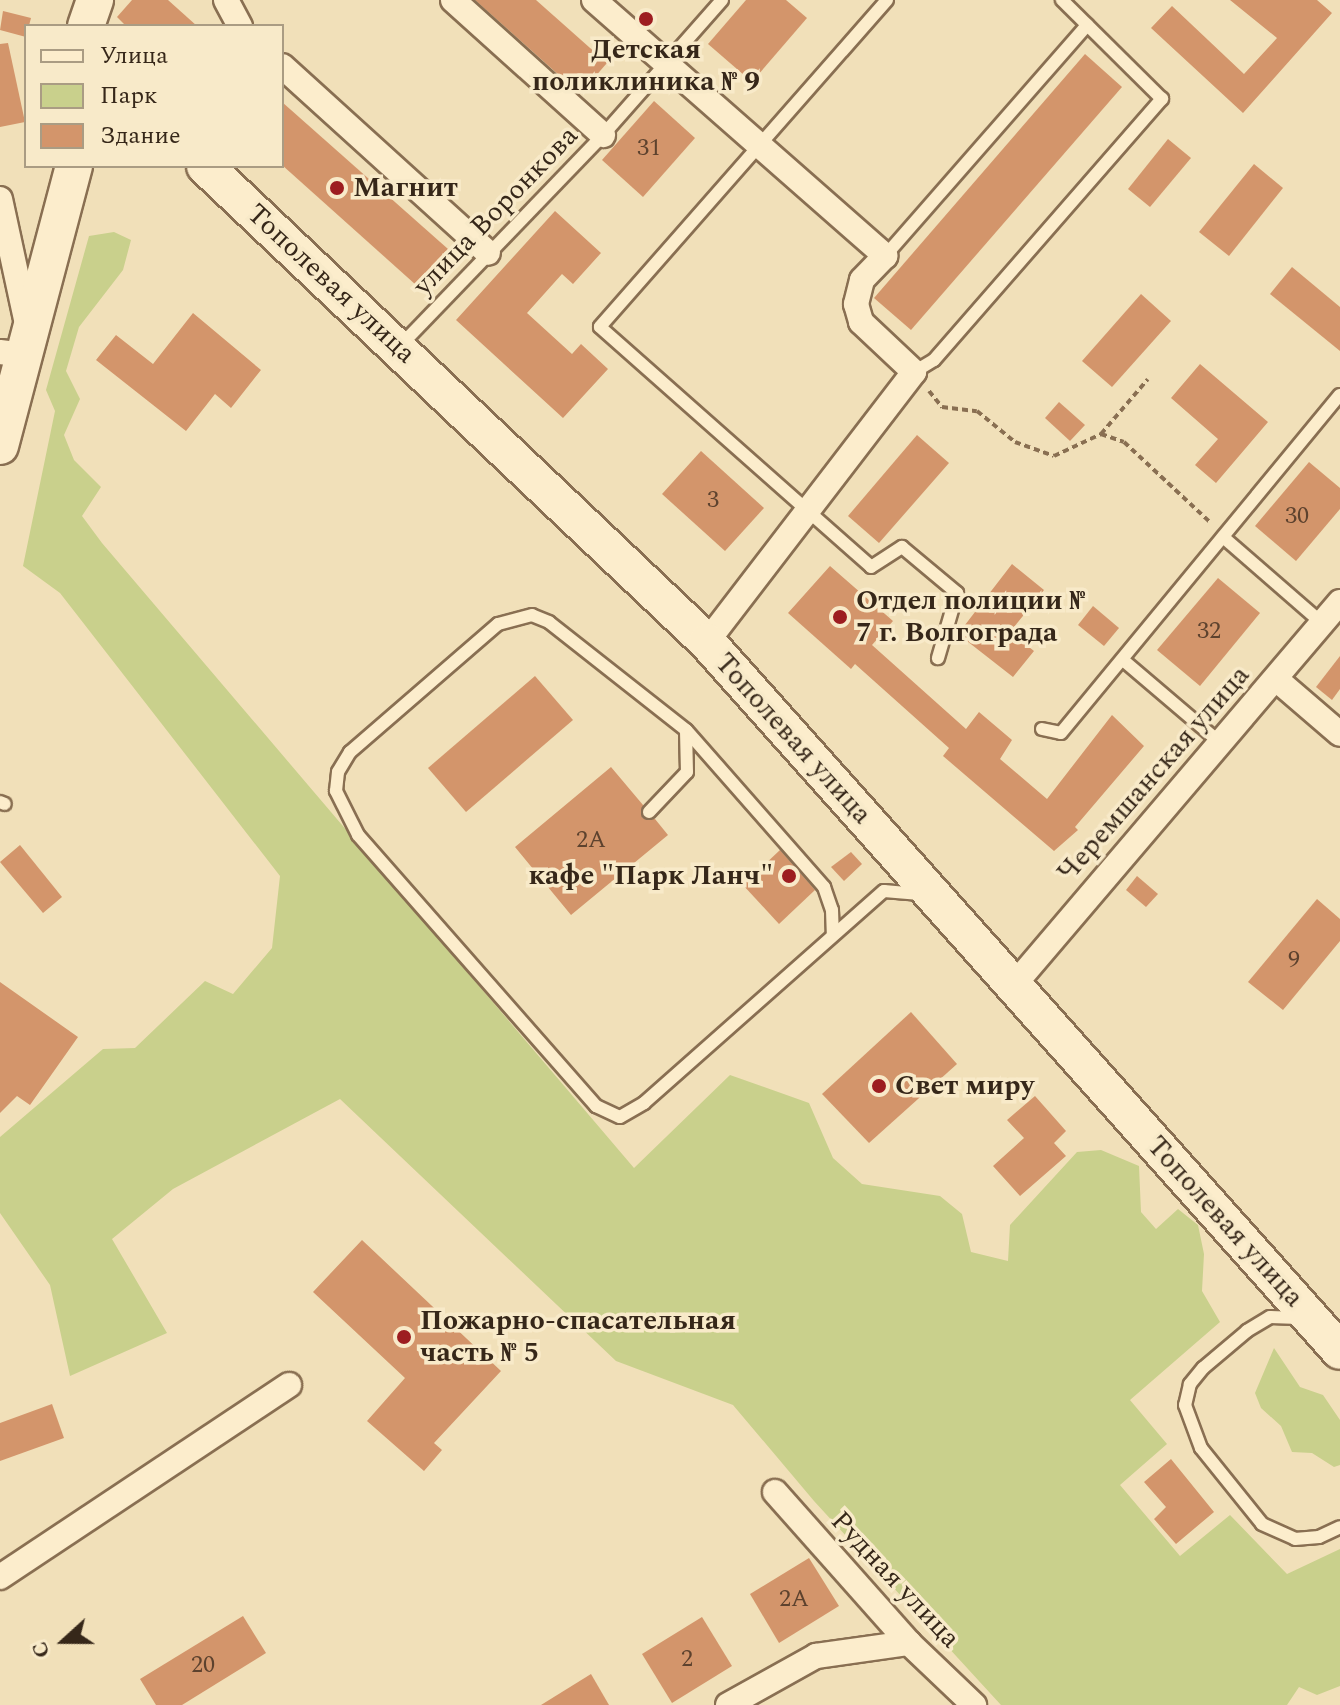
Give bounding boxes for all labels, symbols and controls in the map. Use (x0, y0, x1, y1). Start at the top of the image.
marker: Детская поликлиника № 9 (635, 8, 657, 30)
legend (24, 24, 284, 168)
place label: Детская поликлиника № 9 (532, 33, 760, 99)
text: Улица (100, 38, 168, 74)
text: Парк (100, 78, 157, 114)
text: Здание (100, 118, 181, 154)
street label: улица Воронкова (407, 119, 585, 303)
house number: 31 (637, 135, 661, 163)
place label: Магнит (353, 171, 458, 205)
marker: Магнит (328, 179, 346, 197)
street label: Тополевая улица (240, 197, 422, 371)
house number: 3 (707, 487, 719, 515)
house number: 30 (1285, 503, 1309, 531)
place label: Отдел полиции № 7 г. Волгограда (856, 584, 1085, 650)
marker: Отдел полиции № 7 г. Волгограда (831, 608, 849, 626)
house number: 32 (1197, 618, 1221, 646)
street label: Тополевая улица (707, 647, 879, 831)
street label: Черемшанская улица (1051, 659, 1257, 889)
house number: 2А (576, 827, 606, 855)
place label: кафе "Парк Ланч" (528, 859, 773, 893)
marker: кафе "Парк Ланч" (780, 867, 798, 885)
house number: 9 (1288, 947, 1300, 975)
place label: Свет миру (895, 1069, 1034, 1103)
marker: Свет миру (870, 1077, 888, 1095)
street label: Тополевая улица (1139, 1130, 1311, 1314)
place label: Пожарно-спасательная часть № 5 (420, 1304, 736, 1370)
marker: Пожарно-спасательная часть № 5 (395, 1328, 413, 1346)
street label: Рудная улица (823, 1505, 967, 1655)
house number: 2А (779, 1586, 809, 1614)
north arrow (24, 1601, 104, 1681)
text: С (23, 1637, 59, 1663)
house number: 2 (681, 1646, 693, 1674)
house number: 20 (191, 1652, 215, 1680)

